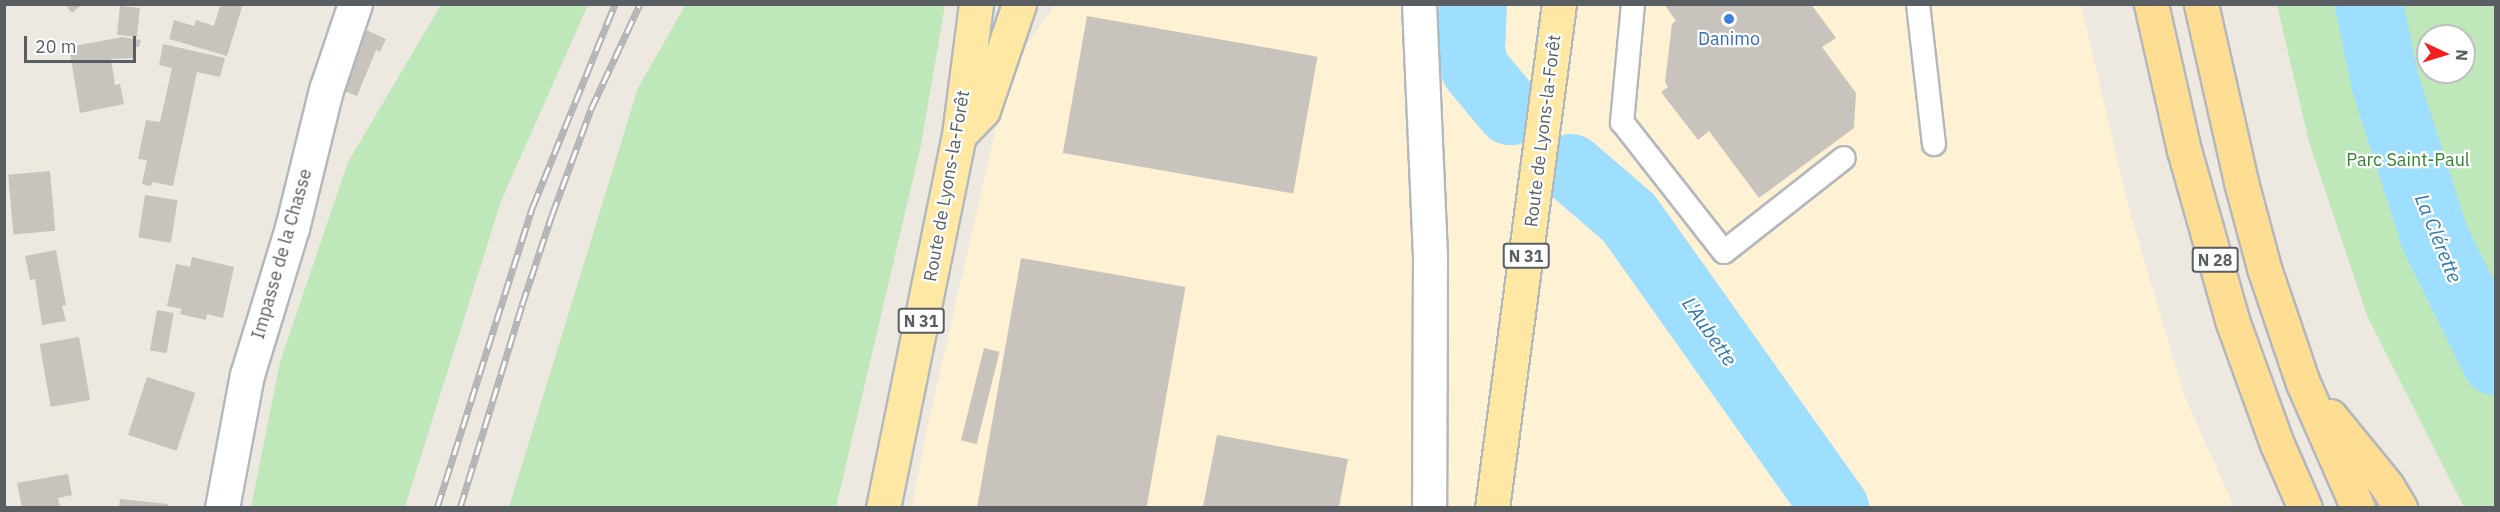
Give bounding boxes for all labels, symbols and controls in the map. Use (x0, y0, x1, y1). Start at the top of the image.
marker: Danimo (1722, 12, 1736, 26)
scale bar (27, 24, 140, 62)
north arrow (2416, 24, 2476, 84)
place label: Danimo (1698, 28, 1760, 50)
street label: Route de Lyons-la-Forêt (1520, 34, 1566, 228)
text: 20 m (35, 35, 77, 58)
text: N (2452, 49, 2472, 62)
street label: Route de Lyons-la-Forêt (920, 89, 974, 283)
park label: Parc Saint-Paul (2346, 149, 2470, 171)
street label: Impasse de la Chasse (247, 166, 317, 342)
water label: La Clérette (2410, 190, 2468, 286)
road number: N 31 (1502, 243, 1550, 269)
road number: N 28 (2191, 247, 2239, 273)
water label: L'Aubette (1678, 292, 1742, 370)
road number: N 31 (897, 308, 945, 334)

